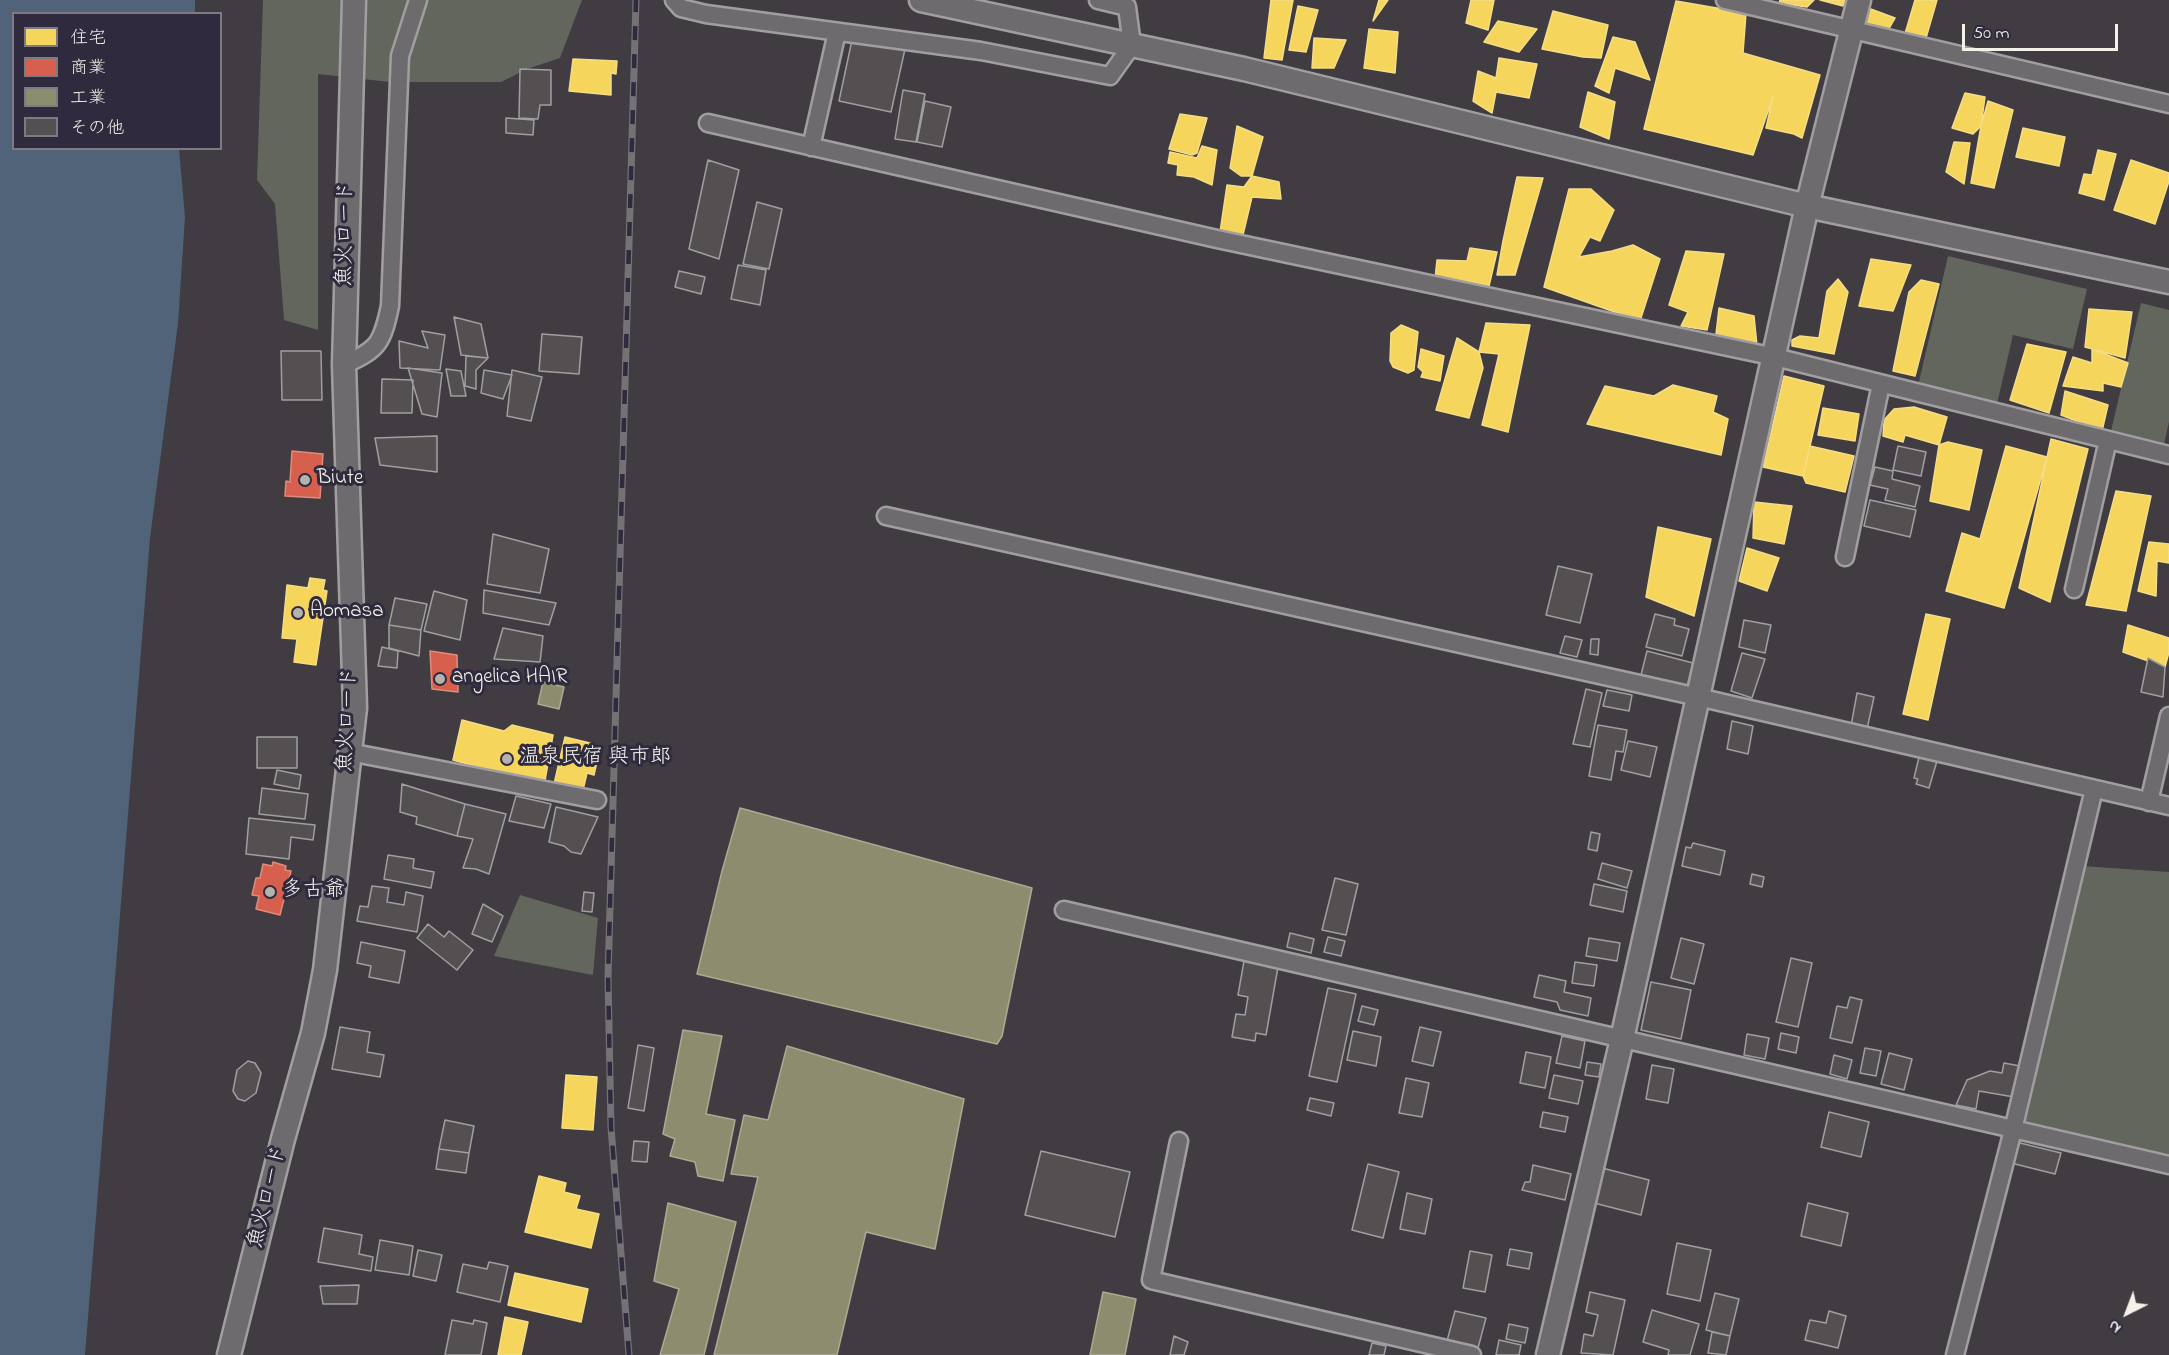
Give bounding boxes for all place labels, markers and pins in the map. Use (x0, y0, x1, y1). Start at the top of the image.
place label: Biute (317, 467, 363, 493)
marker: Biute (298, 473, 312, 487)
place label: Aomasa (310, 600, 384, 626)
marker: Aomasa (291, 606, 305, 620)
place label: angelica HAIR (452, 666, 567, 692)
marker: angelica HAIR (433, 672, 447, 686)
place label: 温泉民宿 與市郎 (519, 746, 671, 772)
marker: 温泉民宿 與市郎 (500, 752, 514, 766)
place label: 多古爺 (282, 879, 345, 905)
marker: 多古爺 (263, 885, 277, 899)

